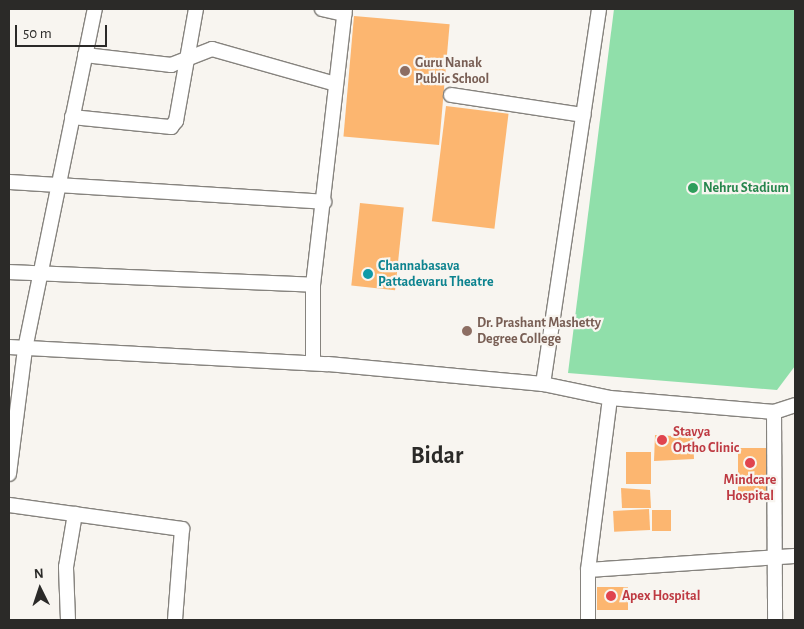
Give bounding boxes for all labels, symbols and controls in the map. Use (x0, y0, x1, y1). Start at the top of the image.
scale bar (18, 15, 110, 47)
text: 50 m (23, 26, 52, 41)
place label: Guru Nanak Public School (415, 55, 489, 88)
marker: Guru Nanak Public School (399, 65, 411, 77)
place label: Nehru Stadium (703, 180, 789, 196)
marker: Nehru Stadium (687, 182, 699, 194)
place label: Channabasava Pattadevaru Theatre (378, 258, 493, 290)
marker: Channabasava Pattadevaru Theatre (362, 268, 374, 280)
place label: Dr. Prashant Mashetty Degree College (477, 315, 601, 348)
marker: Dr. Prashant Mashetty Degree College (461, 325, 473, 337)
place label: Stavya Ortho Clinic (673, 424, 739, 457)
marker: Stavya Ortho Clinic (655, 433, 669, 447)
district label: Bidar (411, 443, 463, 471)
marker: Mindcare Hospital (743, 456, 757, 470)
place label: Mindcare Hospital (724, 472, 776, 504)
north arrow (15, 564, 65, 614)
text: N (34, 567, 44, 581)
place label: Apex Hospital (622, 588, 700, 604)
marker: Apex Hospital (604, 589, 618, 603)

